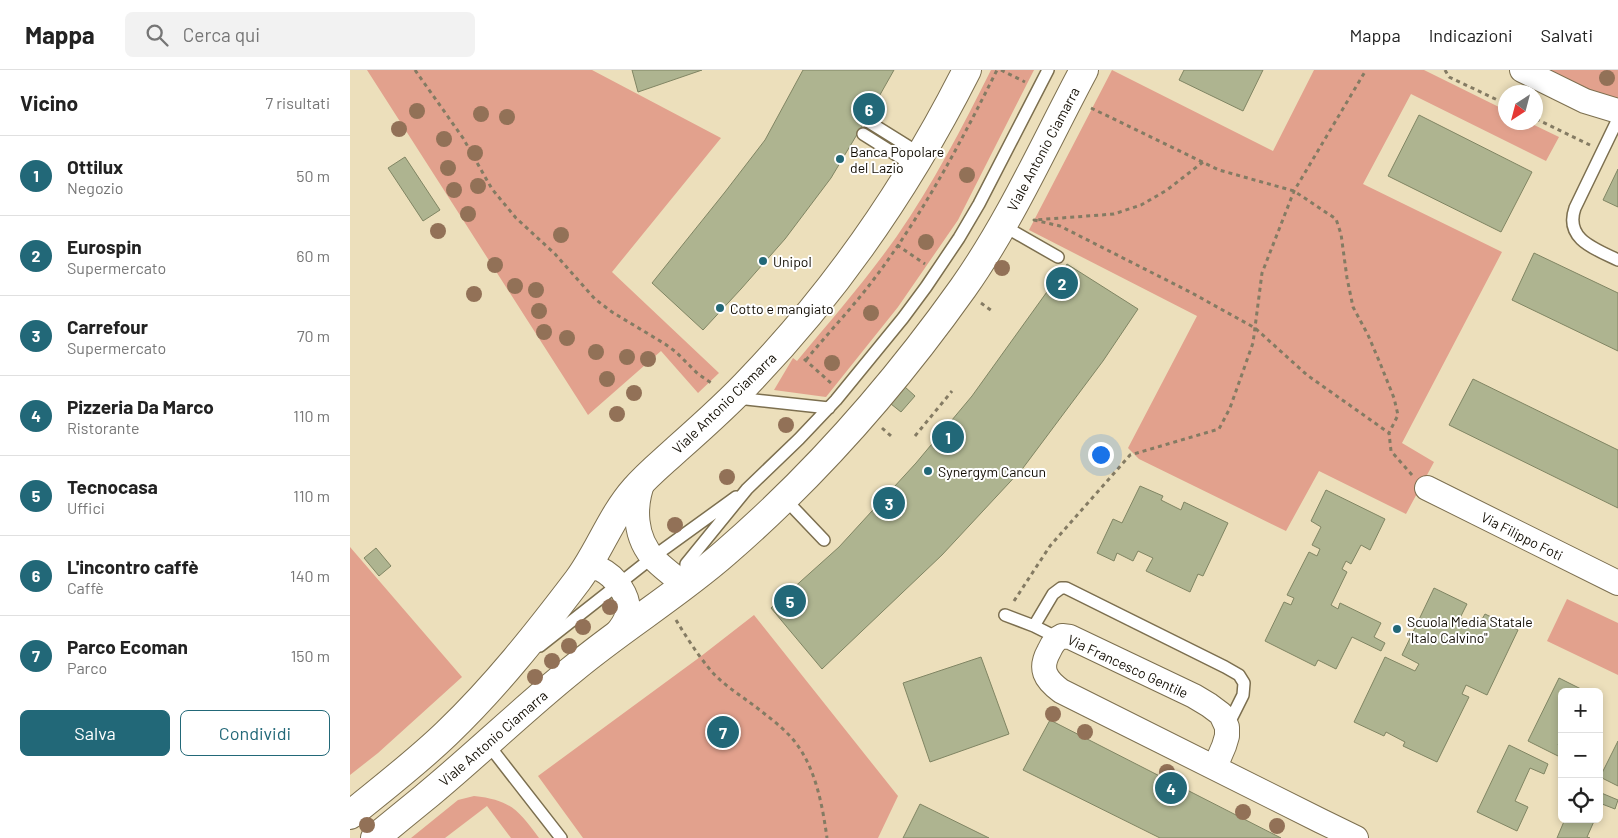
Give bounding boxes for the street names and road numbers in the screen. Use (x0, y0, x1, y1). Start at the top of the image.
street label: Viale Antonio Ciamarra (1003, 84, 1083, 214)
street label: Viale Antonio Ciamarra (669, 349, 779, 457)
street label: Via Filippo Foti (1478, 508, 1566, 564)
street label: Via Francesco Gentile (1065, 631, 1191, 701)
street label: Viale Antonio Ciamarra (435, 686, 551, 790)

